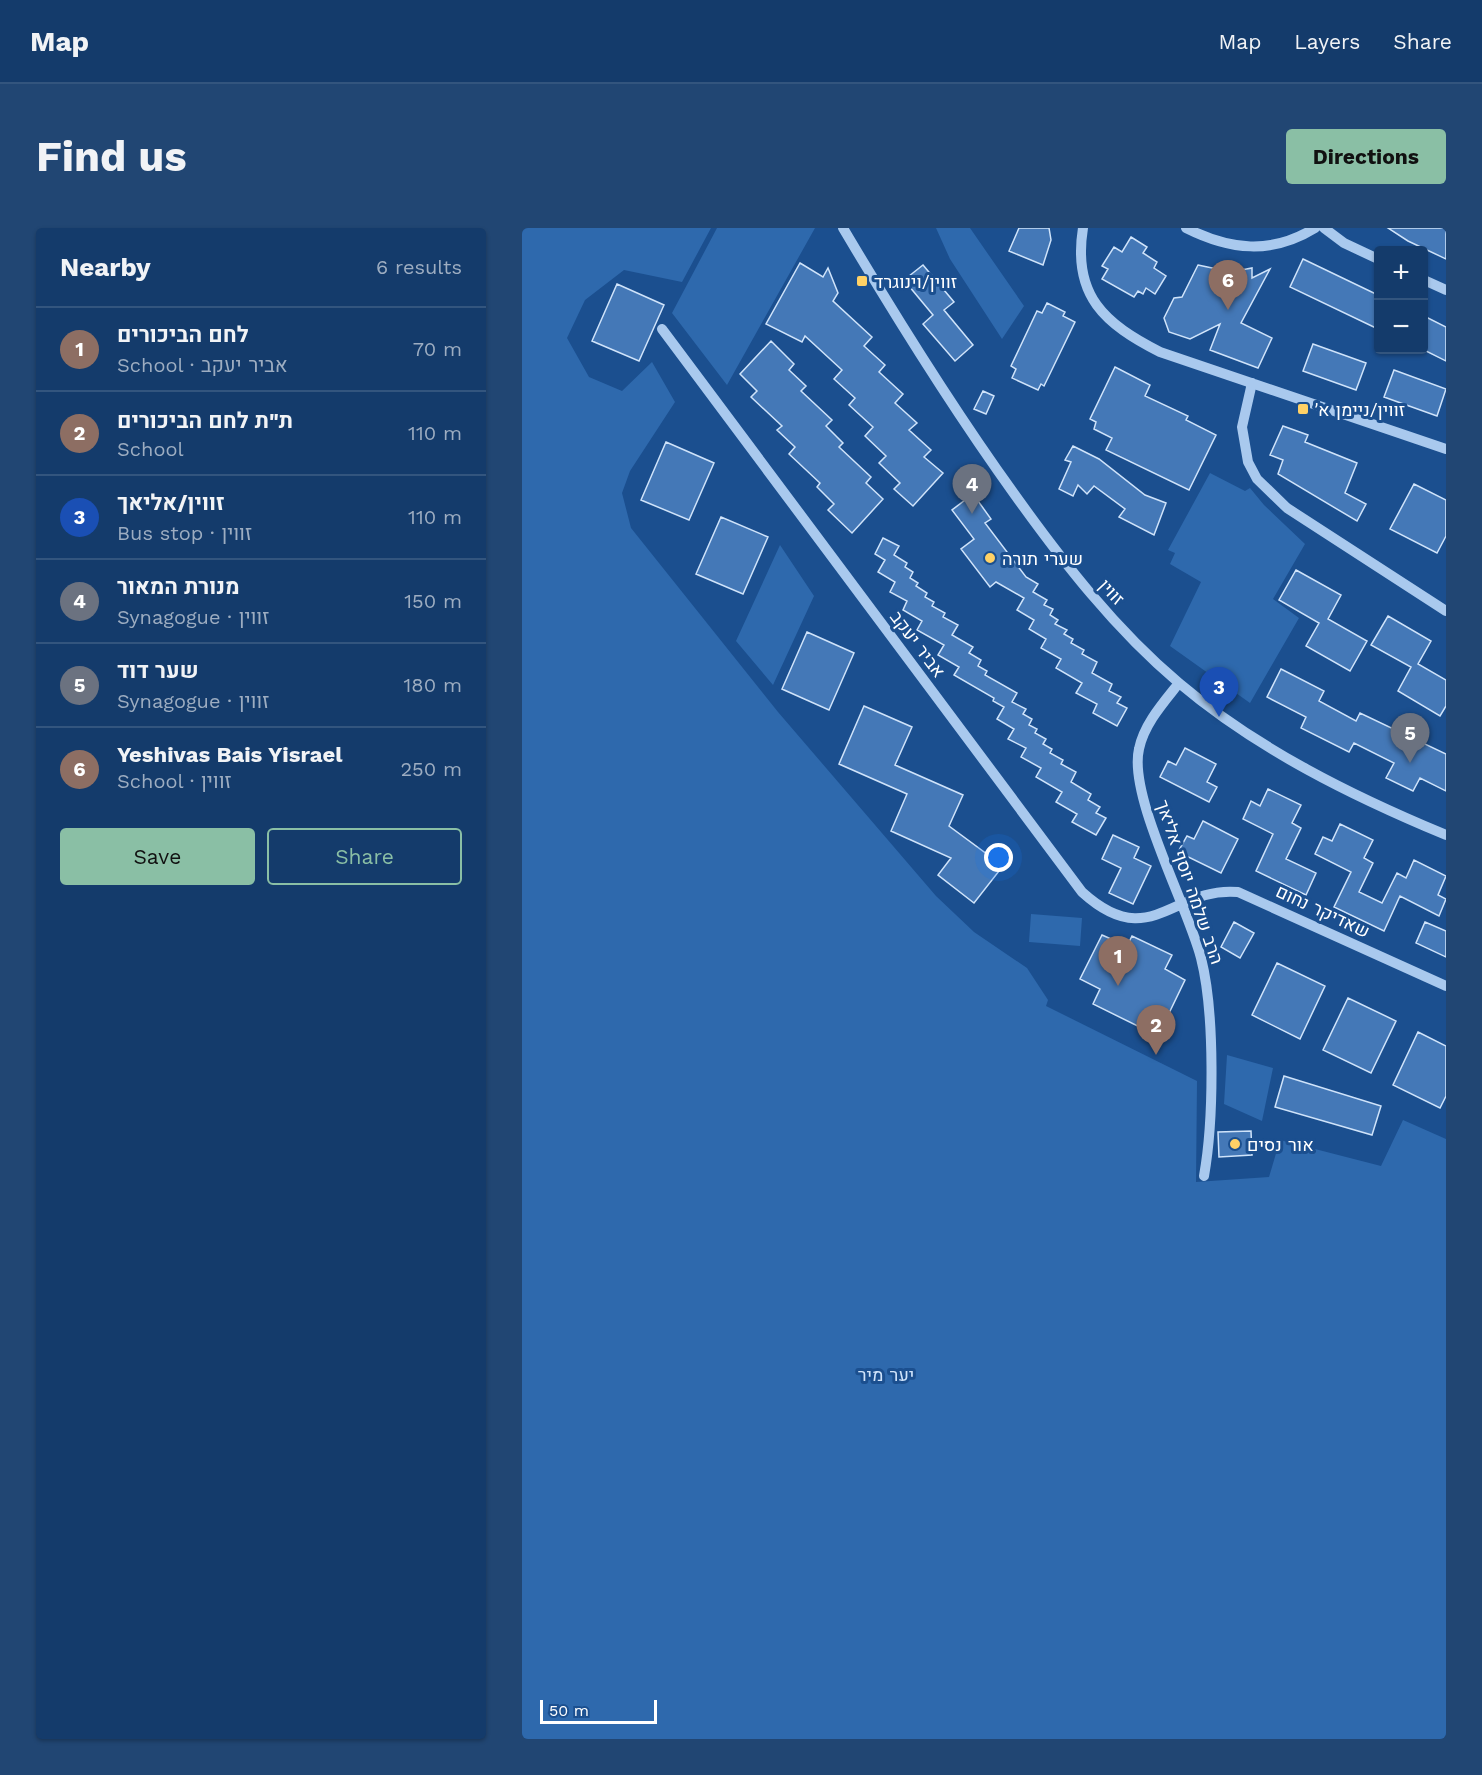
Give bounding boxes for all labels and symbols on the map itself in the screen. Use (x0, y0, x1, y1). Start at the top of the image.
pin: 6 (1208, 260, 1248, 310)
place label: זווין/וינוגרד (874, 271, 957, 292)
marker: זווין/וינוגרד (855, 274, 869, 288)
place label: זווין/ניימן א׳ (1315, 399, 1405, 420)
marker: זווין/ניימן א׳ (1296, 402, 1310, 416)
pin: 4 (952, 464, 992, 514)
place label: שערי תורה (1002, 548, 1083, 569)
marker: שערי תורה (983, 551, 997, 565)
street label: זווין (1095, 575, 1129, 609)
street label: אביר יעקב (886, 607, 950, 681)
pin: 3 (1200, 668, 1238, 717)
pin: 5 (1390, 714, 1430, 763)
street label: הרב שלמה יוסף אליאך (1152, 797, 1228, 967)
your location (984, 843, 1013, 872)
street label: שאדיקר נחום (1273, 880, 1373, 942)
pin: 1 (1098, 936, 1138, 986)
pin: 2 (1136, 1006, 1176, 1055)
place label: אור נסים (1247, 1134, 1314, 1155)
marker: אור נסים (1228, 1137, 1242, 1151)
park label: יער מיר (858, 1364, 914, 1385)
scale bar (540, 1697, 657, 1724)

